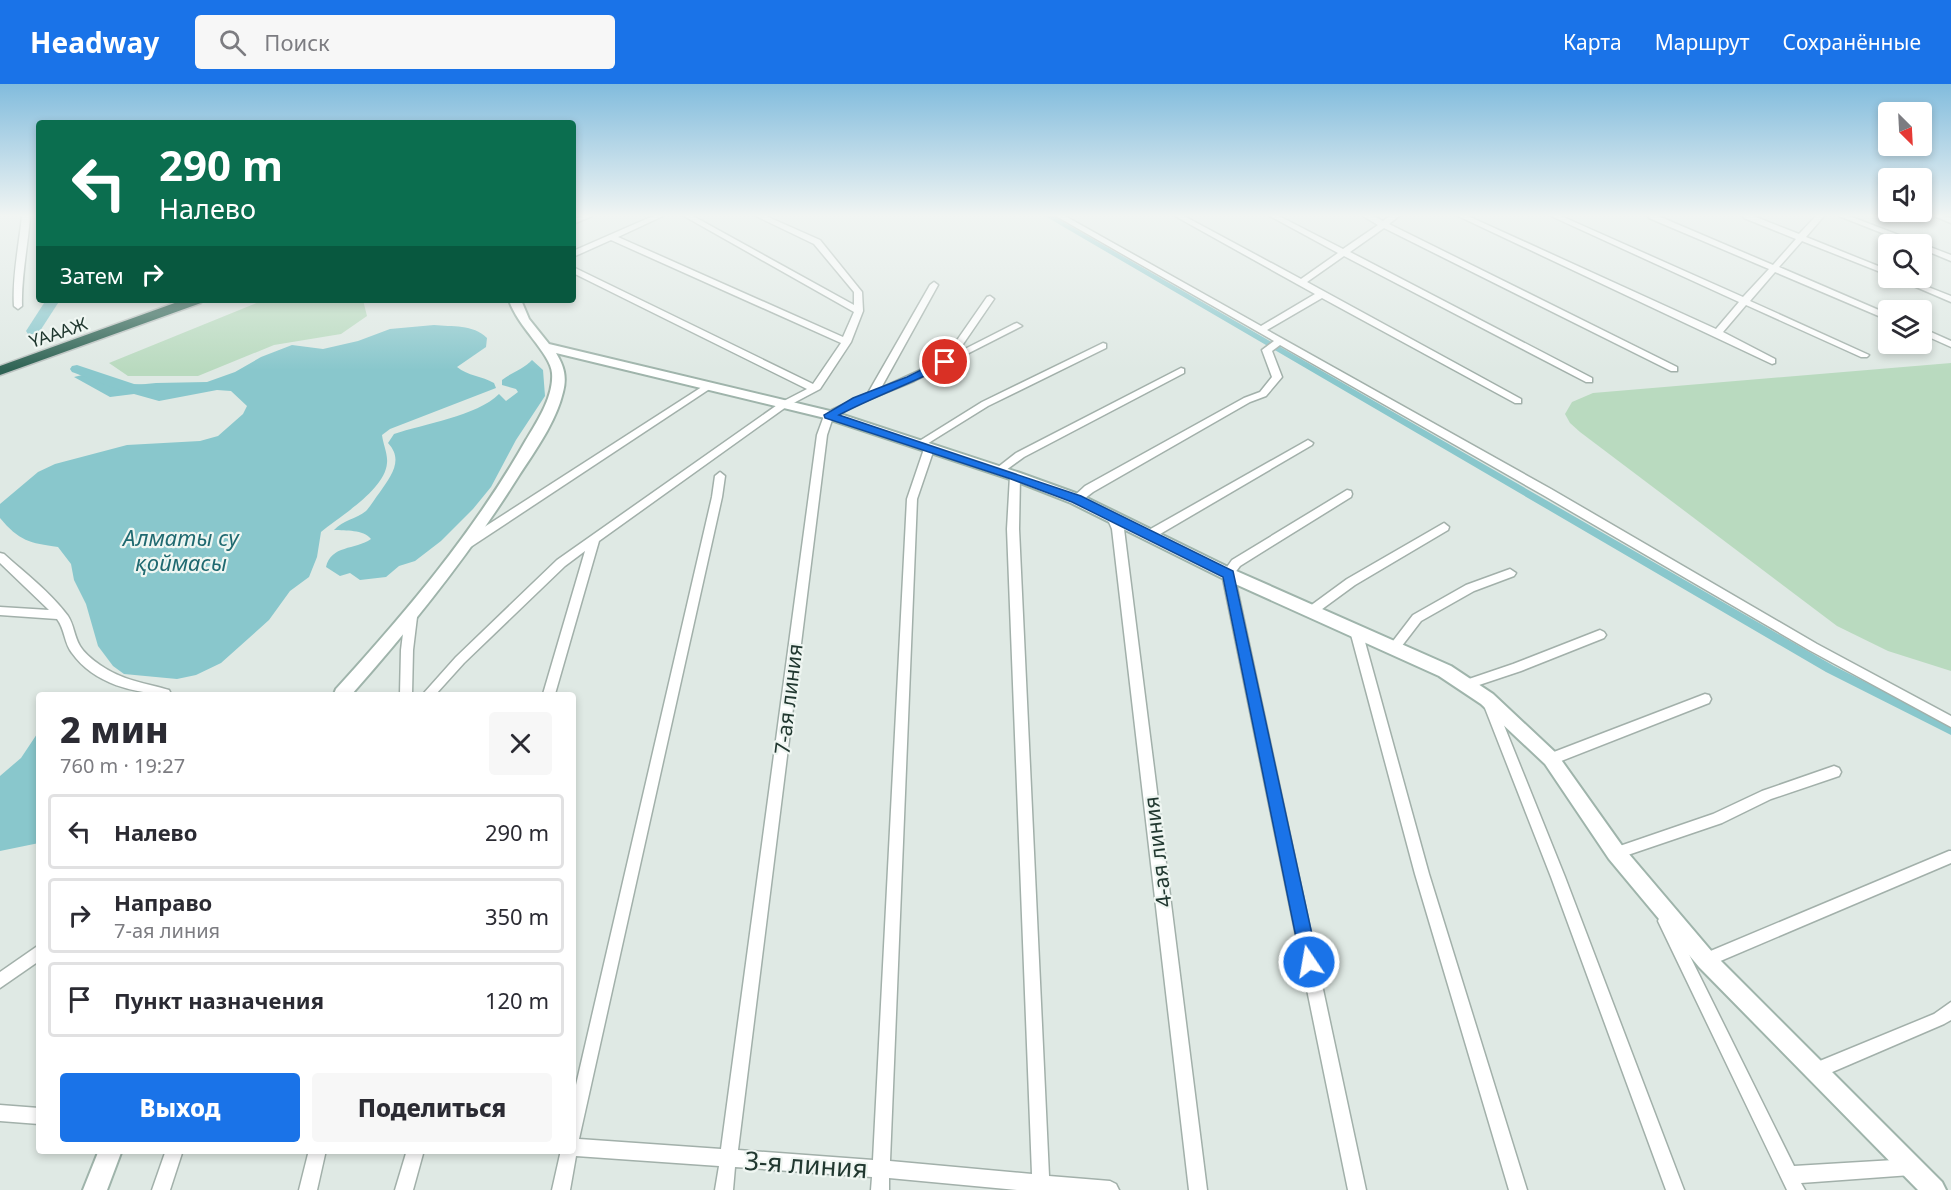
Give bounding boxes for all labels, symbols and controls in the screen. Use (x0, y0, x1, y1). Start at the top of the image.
search box (195, 15, 615, 69)
text: Headway (30, 23, 159, 61)
icon: search (216, 26, 249, 59)
text: Поиск (264, 27, 330, 57)
text: Карта (1563, 28, 1622, 56)
text: Маршрут (1655, 28, 1750, 56)
text: Сохранённые (1783, 28, 1921, 56)
north arrow (1878, 102, 1932, 156)
map controls (1878, 102, 1932, 354)
text: 290 m (159, 136, 283, 193)
icon: left (60, 144, 138, 222)
button: sound (1878, 168, 1932, 222)
text: Налево (159, 190, 256, 227)
button: search (1878, 234, 1932, 288)
icon: right (136, 258, 169, 291)
text: Затем (60, 260, 124, 290)
button: layers (1878, 300, 1932, 354)
street label: ҮАААЖ (26, 311, 91, 353)
pin (919, 336, 970, 387)
icon: arrive (928, 345, 961, 378)
water label: Алматы су қоймасы (121, 522, 240, 577)
street label: 7-ая линия (767, 642, 809, 756)
text: 2 мин (60, 705, 169, 754)
button: close (489, 712, 552, 775)
text: 760 m · 19:27 (60, 752, 185, 779)
street label: 4-ая линия (1136, 795, 1178, 909)
icon: left (63, 815, 96, 848)
text: Налево (114, 817, 197, 847)
text: 290 m (485, 817, 549, 847)
text: Направо (114, 887, 212, 917)
icon: right (63, 899, 96, 932)
text: 350 m (485, 901, 549, 931)
text: 7-ая линия (114, 917, 220, 944)
position arrow (1277, 930, 1341, 994)
icon: arrive (63, 983, 96, 1016)
text: Пункт назначения (114, 985, 324, 1015)
text: 120 m (485, 985, 549, 1015)
button: Выход (60, 1073, 300, 1142)
button: Поделиться (312, 1073, 552, 1142)
street label: 3-я линия (743, 1142, 869, 1186)

